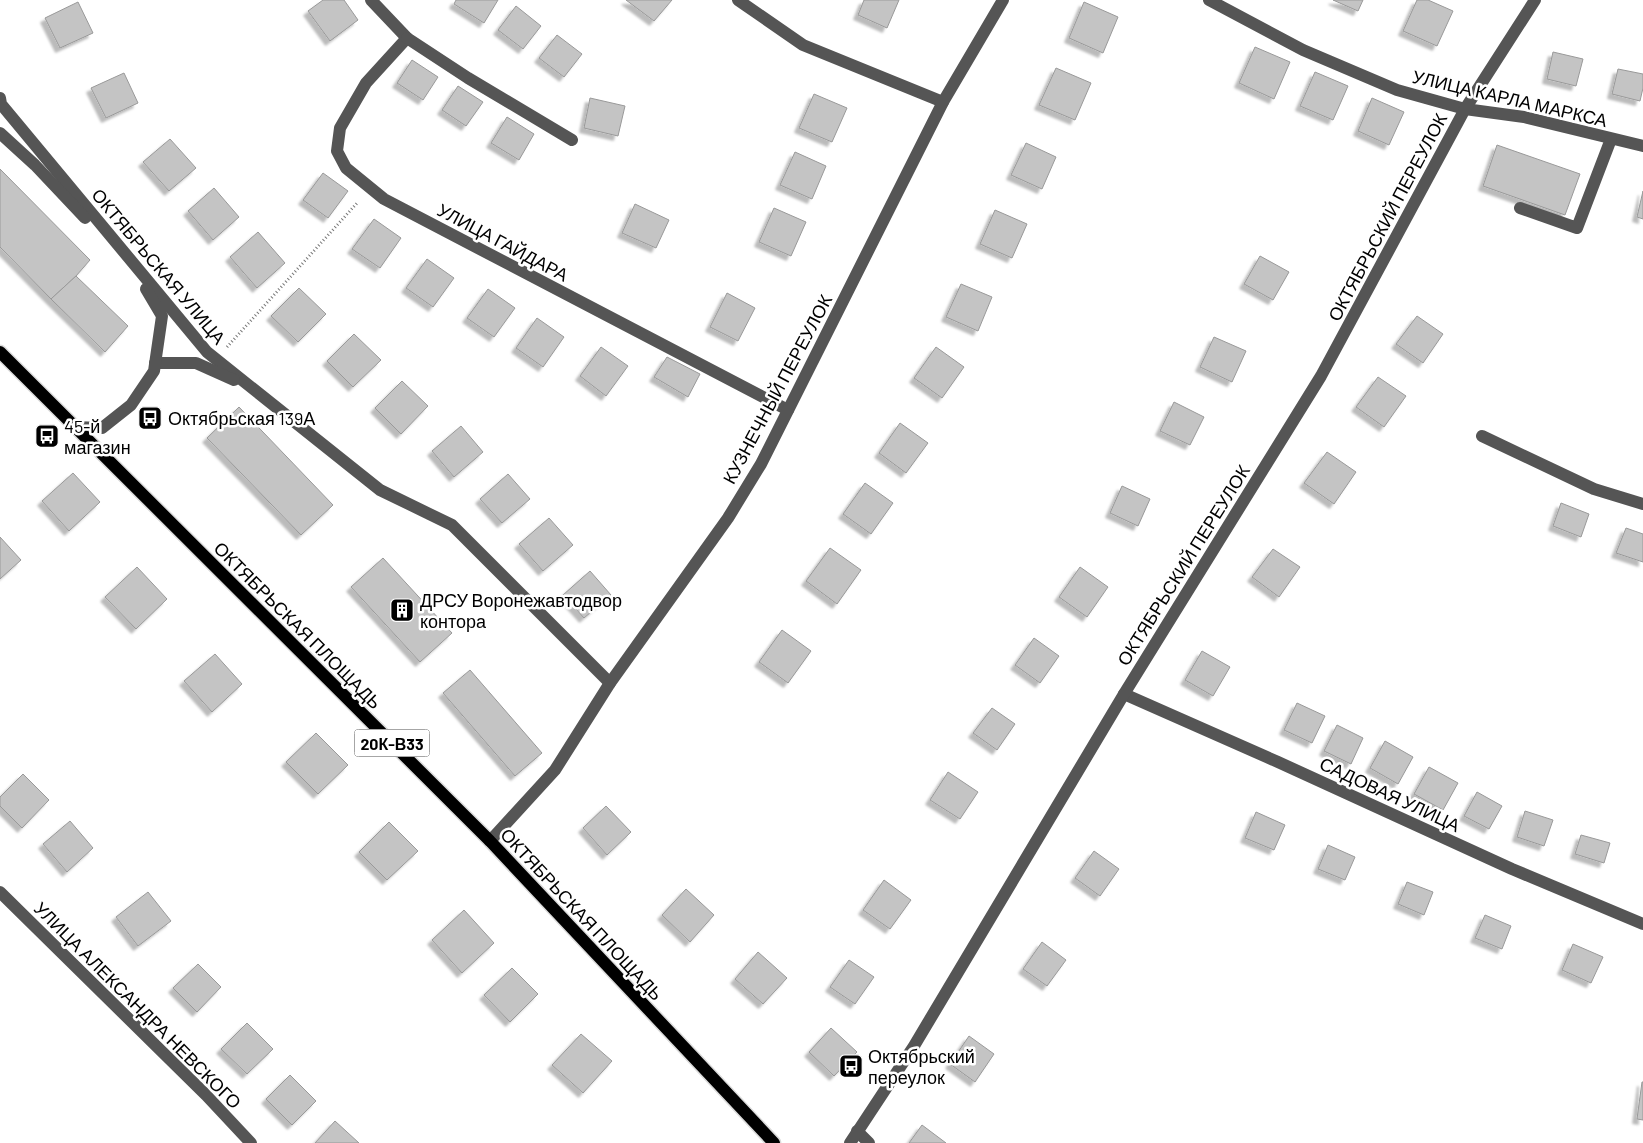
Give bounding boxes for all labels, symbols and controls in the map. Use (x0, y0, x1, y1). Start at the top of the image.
street label: УЛИЦА КАРЛА МАРКСА (1410, 65, 1610, 131)
street label: ОКТЯБРЬСКИЙ ПЕРЕУЛОК (1323, 109, 1451, 325)
street label: ОКТЯБРЬСКАЯ УЛИЦА (87, 184, 231, 348)
street label: УЛИЦА ГАЙДАРА (434, 198, 572, 286)
street label: КУЗНЕЧНЫЙ ПЕРЕУЛОК (718, 290, 837, 487)
bus stop icon: Октябрьская 139А (137, 405, 163, 431)
place label: Октябрьская 139А (168, 407, 315, 429)
place label: 45-й магазин (64, 415, 131, 458)
bus stop icon: 45-й магазин (34, 423, 60, 449)
street label: ОКТЯБРЬСКИЙ ПЕРЕУЛОК (1112, 460, 1254, 669)
street label: ОКТЯБРЬСКАЯ ПЛОЩАДЬ (210, 537, 386, 713)
place label: ДРСУ Воронежавтодвор контора (420, 589, 622, 632)
building icon: ДРСУ Воронежавтодвор контора (389, 597, 415, 623)
road number: 20К-В33 (354, 730, 430, 756)
street label: САДОВАЯ УЛИЦА (1316, 752, 1464, 836)
street label: ОКТЯБРЬСКАЯ ПЛОЩАДЬ (496, 823, 668, 1005)
street label: УЛИЦА АЛЕКСАНДРА НЕВСКОГО (30, 897, 246, 1113)
place label: Октябрьский переулок (868, 1045, 975, 1088)
bus stop icon: Октябрьский переулок (838, 1053, 864, 1079)

